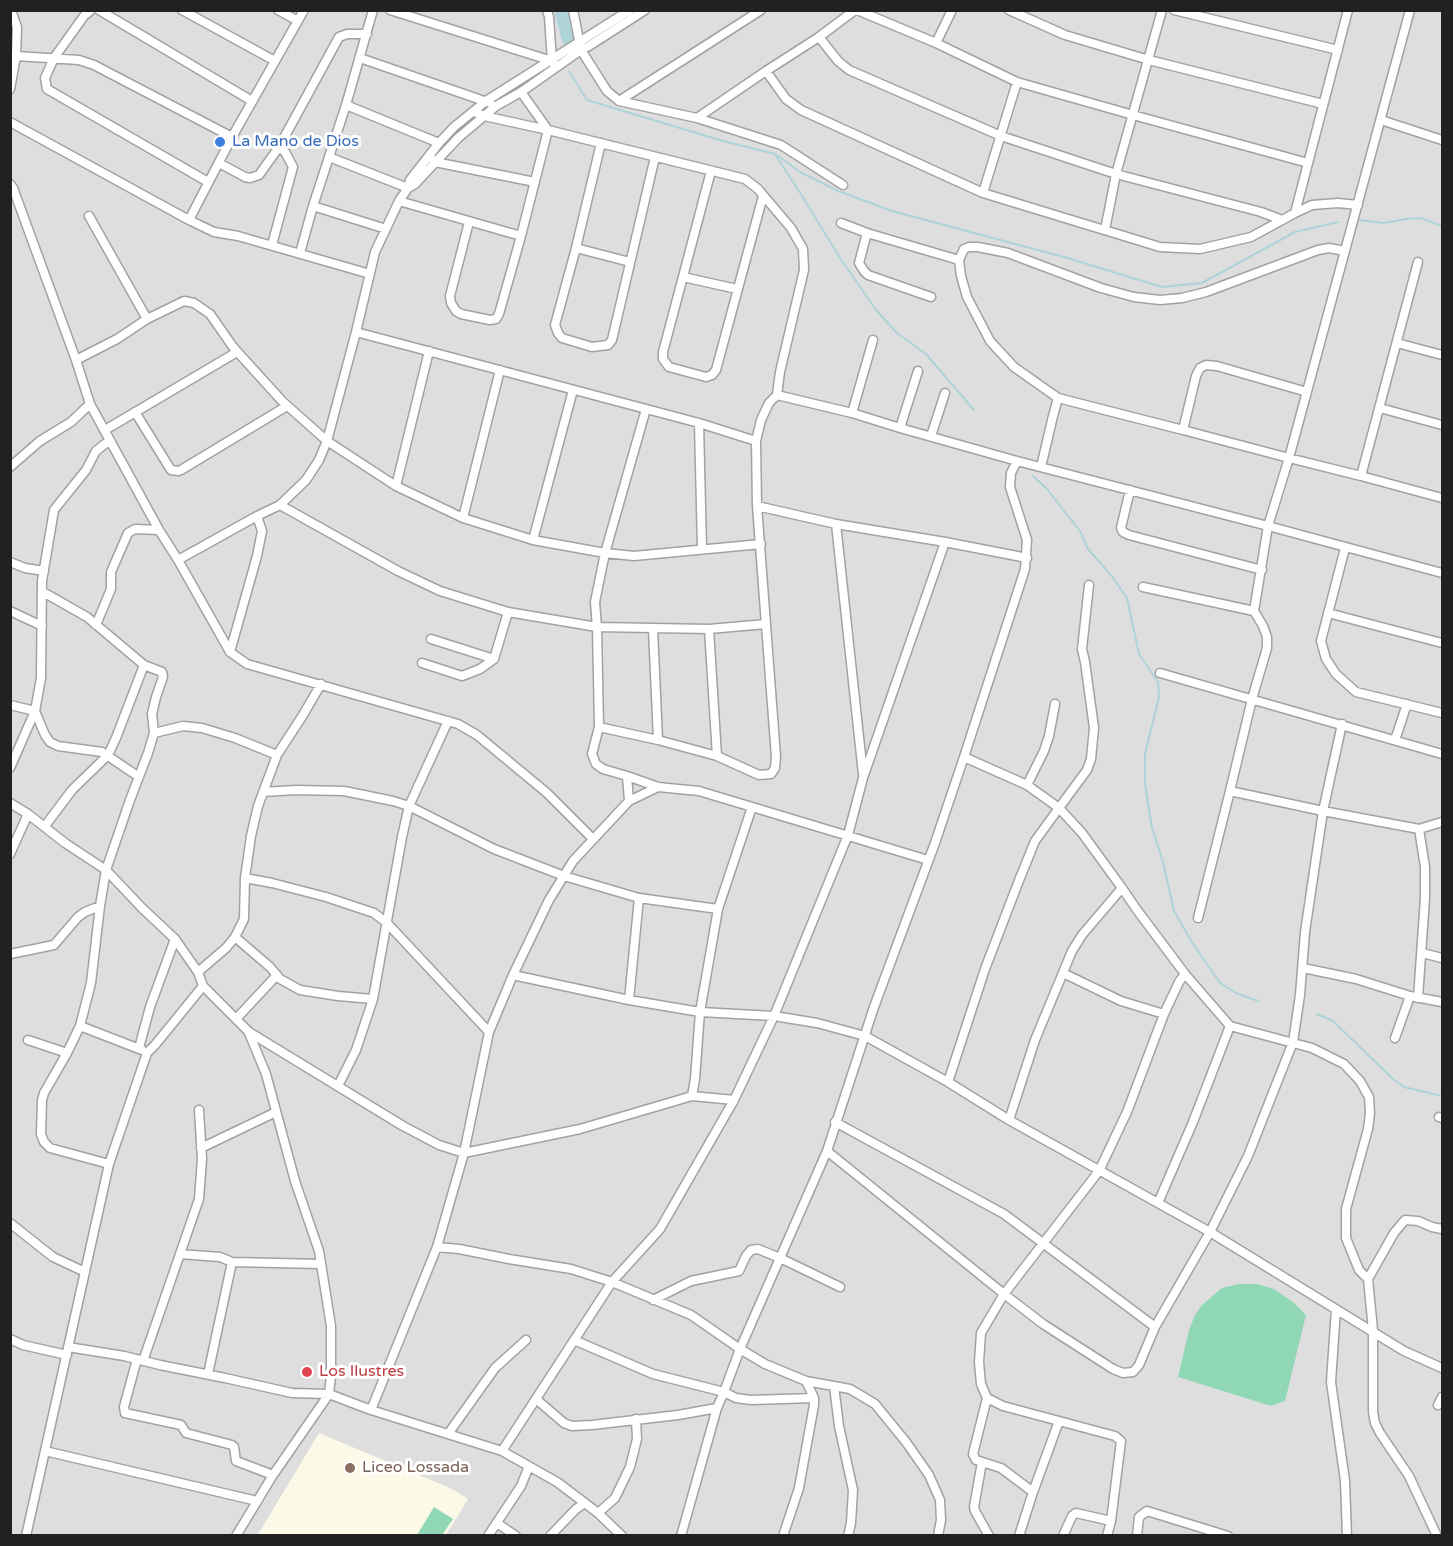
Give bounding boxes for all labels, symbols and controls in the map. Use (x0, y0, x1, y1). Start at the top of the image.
place label: La Mano de Dios (232, 132, 359, 152)
marker: La Mano de Dios (213, 135, 227, 149)
place label: Los Ilustres (319, 1362, 404, 1382)
marker: Los Ilustres (300, 1365, 314, 1379)
place label: Liceo Lossada (362, 1458, 469, 1478)
marker: Liceo Lossada (343, 1461, 357, 1475)

